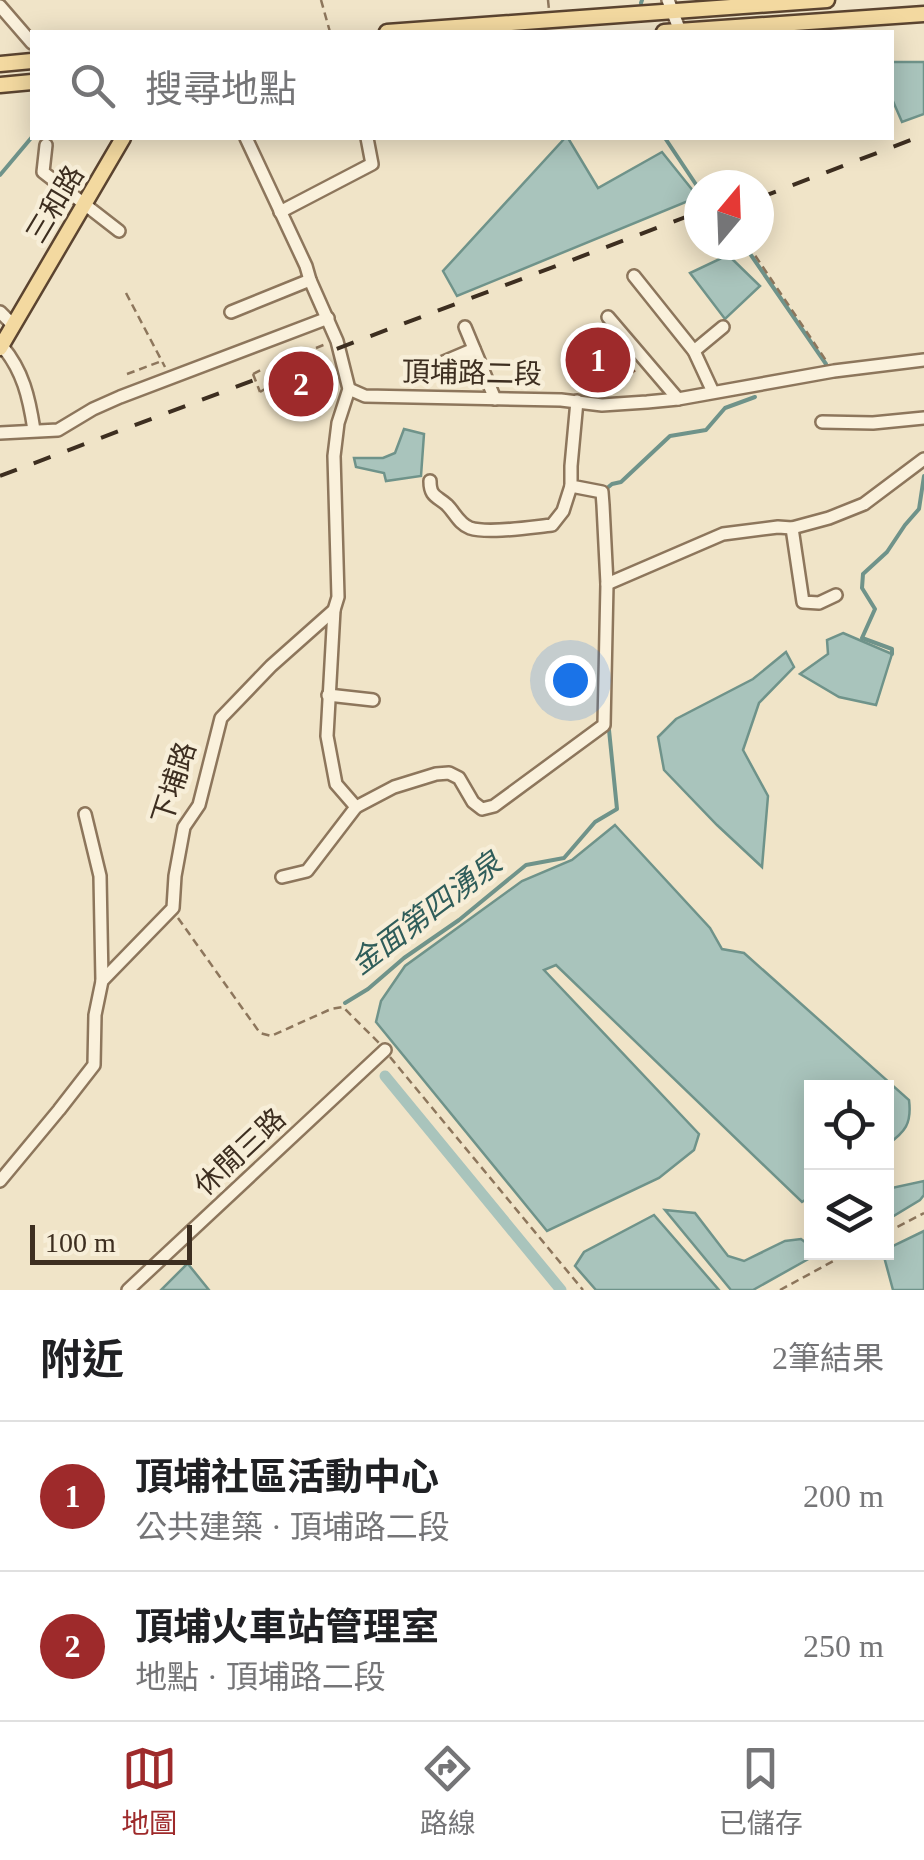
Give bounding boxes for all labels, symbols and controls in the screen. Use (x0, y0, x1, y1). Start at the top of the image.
search box (30, 30, 894, 140)
icon: search (65, 58, 120, 113)
text: 搜尋地點 (145, 68, 297, 110)
street label: 三和路 (20, 160, 90, 248)
north arrow (684, 170, 774, 260)
pin: 1 (566, 322, 630, 398)
pin: 2 (268, 346, 334, 422)
street label: 頂埔路二段 (402, 356, 542, 390)
your location (545, 655, 596, 706)
street label: 下埔路 (146, 738, 202, 828)
water label: 金面第四湧泉 (344, 845, 509, 980)
map controls (804, 1080, 894, 1260)
button: locate (804, 1080, 894, 1170)
street label: 休閒三路 (188, 1102, 292, 1202)
button: layers (804, 1170, 894, 1260)
scale bar (30, 1220, 192, 1264)
text: 100 m (45, 1227, 116, 1258)
text: 附近 (40, 1337, 124, 1383)
text: 2筆結果 (772, 1340, 884, 1376)
text: 頂埔社區活動中心 (135, 1456, 439, 1498)
text: 1 (65, 1478, 81, 1514)
text: 200 m (803, 1478, 884, 1514)
text: 公共建築 · 頂埔路二段 (135, 1509, 450, 1545)
text: 頂埔火車站管理室 (135, 1606, 439, 1648)
text: 2 (65, 1628, 81, 1664)
text: 250 m (803, 1628, 884, 1664)
text: 地點 · 頂埔路二段 (135, 1659, 386, 1695)
tab: 地圖 (121, 1741, 177, 1841)
tab: 路線 (420, 1741, 476, 1841)
tab: 已儲存 (719, 1741, 803, 1841)

